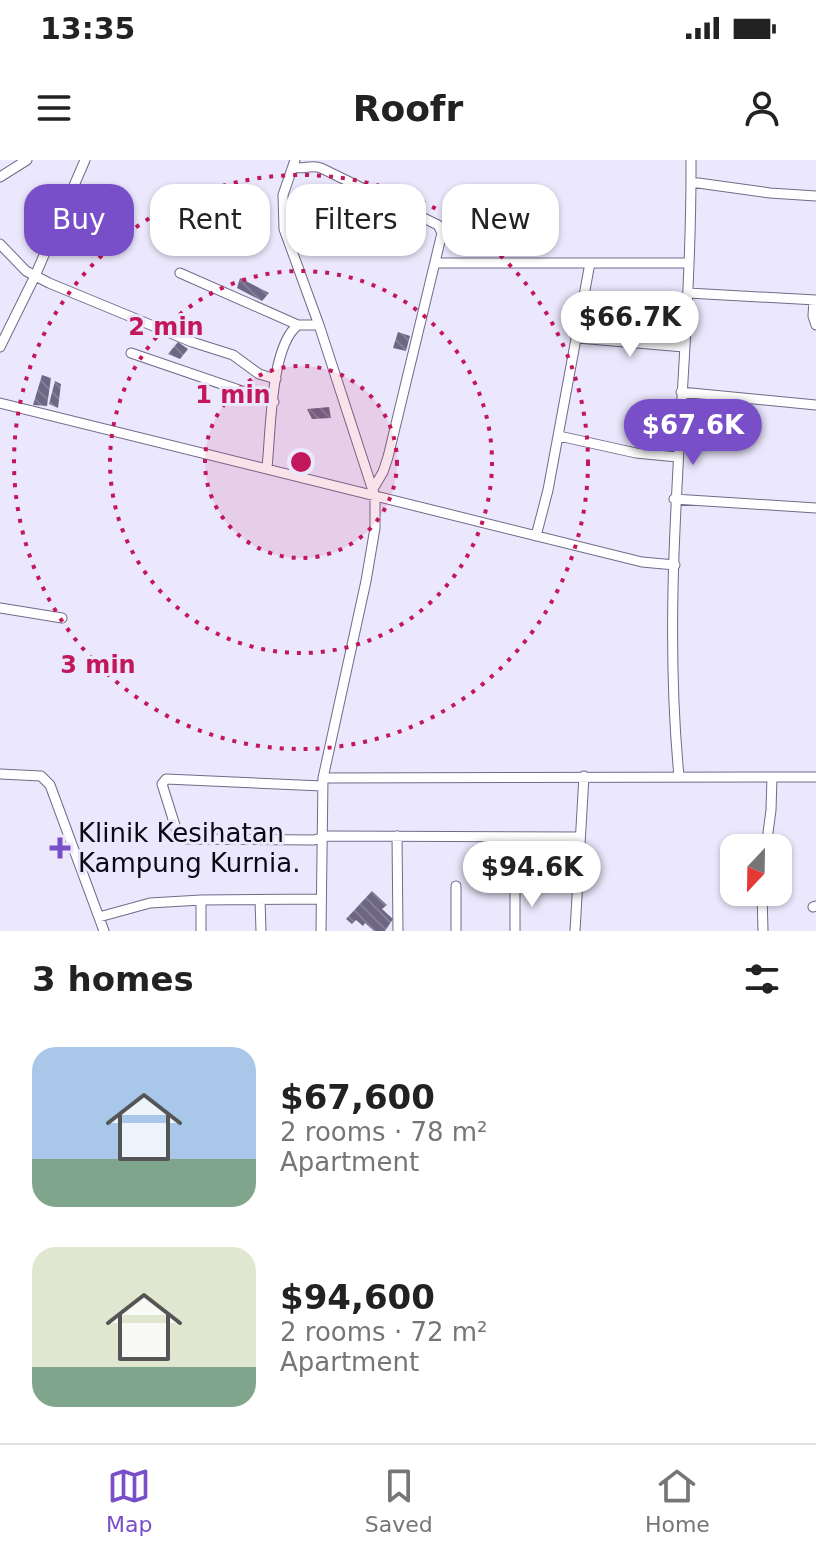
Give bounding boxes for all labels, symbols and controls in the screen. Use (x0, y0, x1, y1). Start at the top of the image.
text: 13:35 (40, 11, 136, 46)
icon: menu (32, 86, 76, 130)
icon: person (740, 86, 784, 130)
text: Roofr (353, 88, 463, 129)
chip: Buy (24, 184, 134, 256)
chip: Rent (150, 184, 270, 256)
chip: Filters (286, 184, 426, 256)
chip: New (442, 184, 559, 256)
pin: $66.7K (565, 291, 695, 359)
text: $66.7K (579, 302, 681, 332)
text: 2 min (128, 313, 204, 341)
text: 1 min (195, 381, 271, 409)
pin: $67.6K (628, 399, 758, 467)
text: $67.6K (642, 410, 744, 440)
centre of rings (287, 448, 315, 476)
text: 3 min (60, 651, 136, 679)
place label: Klinik Kesihatan Kampung Kurnia. (78, 818, 300, 878)
north arrow (720, 834, 792, 906)
map controls (720, 834, 792, 906)
marker: Klinik Kesihatan Kampung Kurnia. (49, 837, 71, 859)
pin: $94.6K (467, 841, 597, 909)
text: $94.6K (481, 852, 583, 882)
icon: filters (740, 957, 784, 1001)
text: 3 homes (32, 959, 194, 999)
text: $67,600 (280, 1077, 435, 1117)
icon: home (96, 1079, 192, 1175)
text: 2 rooms · 78 m² (280, 1117, 488, 1147)
text: Apartment (280, 1147, 419, 1177)
text: $94,600 (280, 1277, 435, 1317)
icon: home (96, 1279, 192, 1375)
text: 2 rooms · 72 m² (280, 1317, 488, 1347)
text: Apartment (280, 1347, 419, 1377)
tab: Map (106, 1464, 153, 1537)
tab: Saved (365, 1464, 433, 1537)
tab: Home (645, 1464, 710, 1537)

